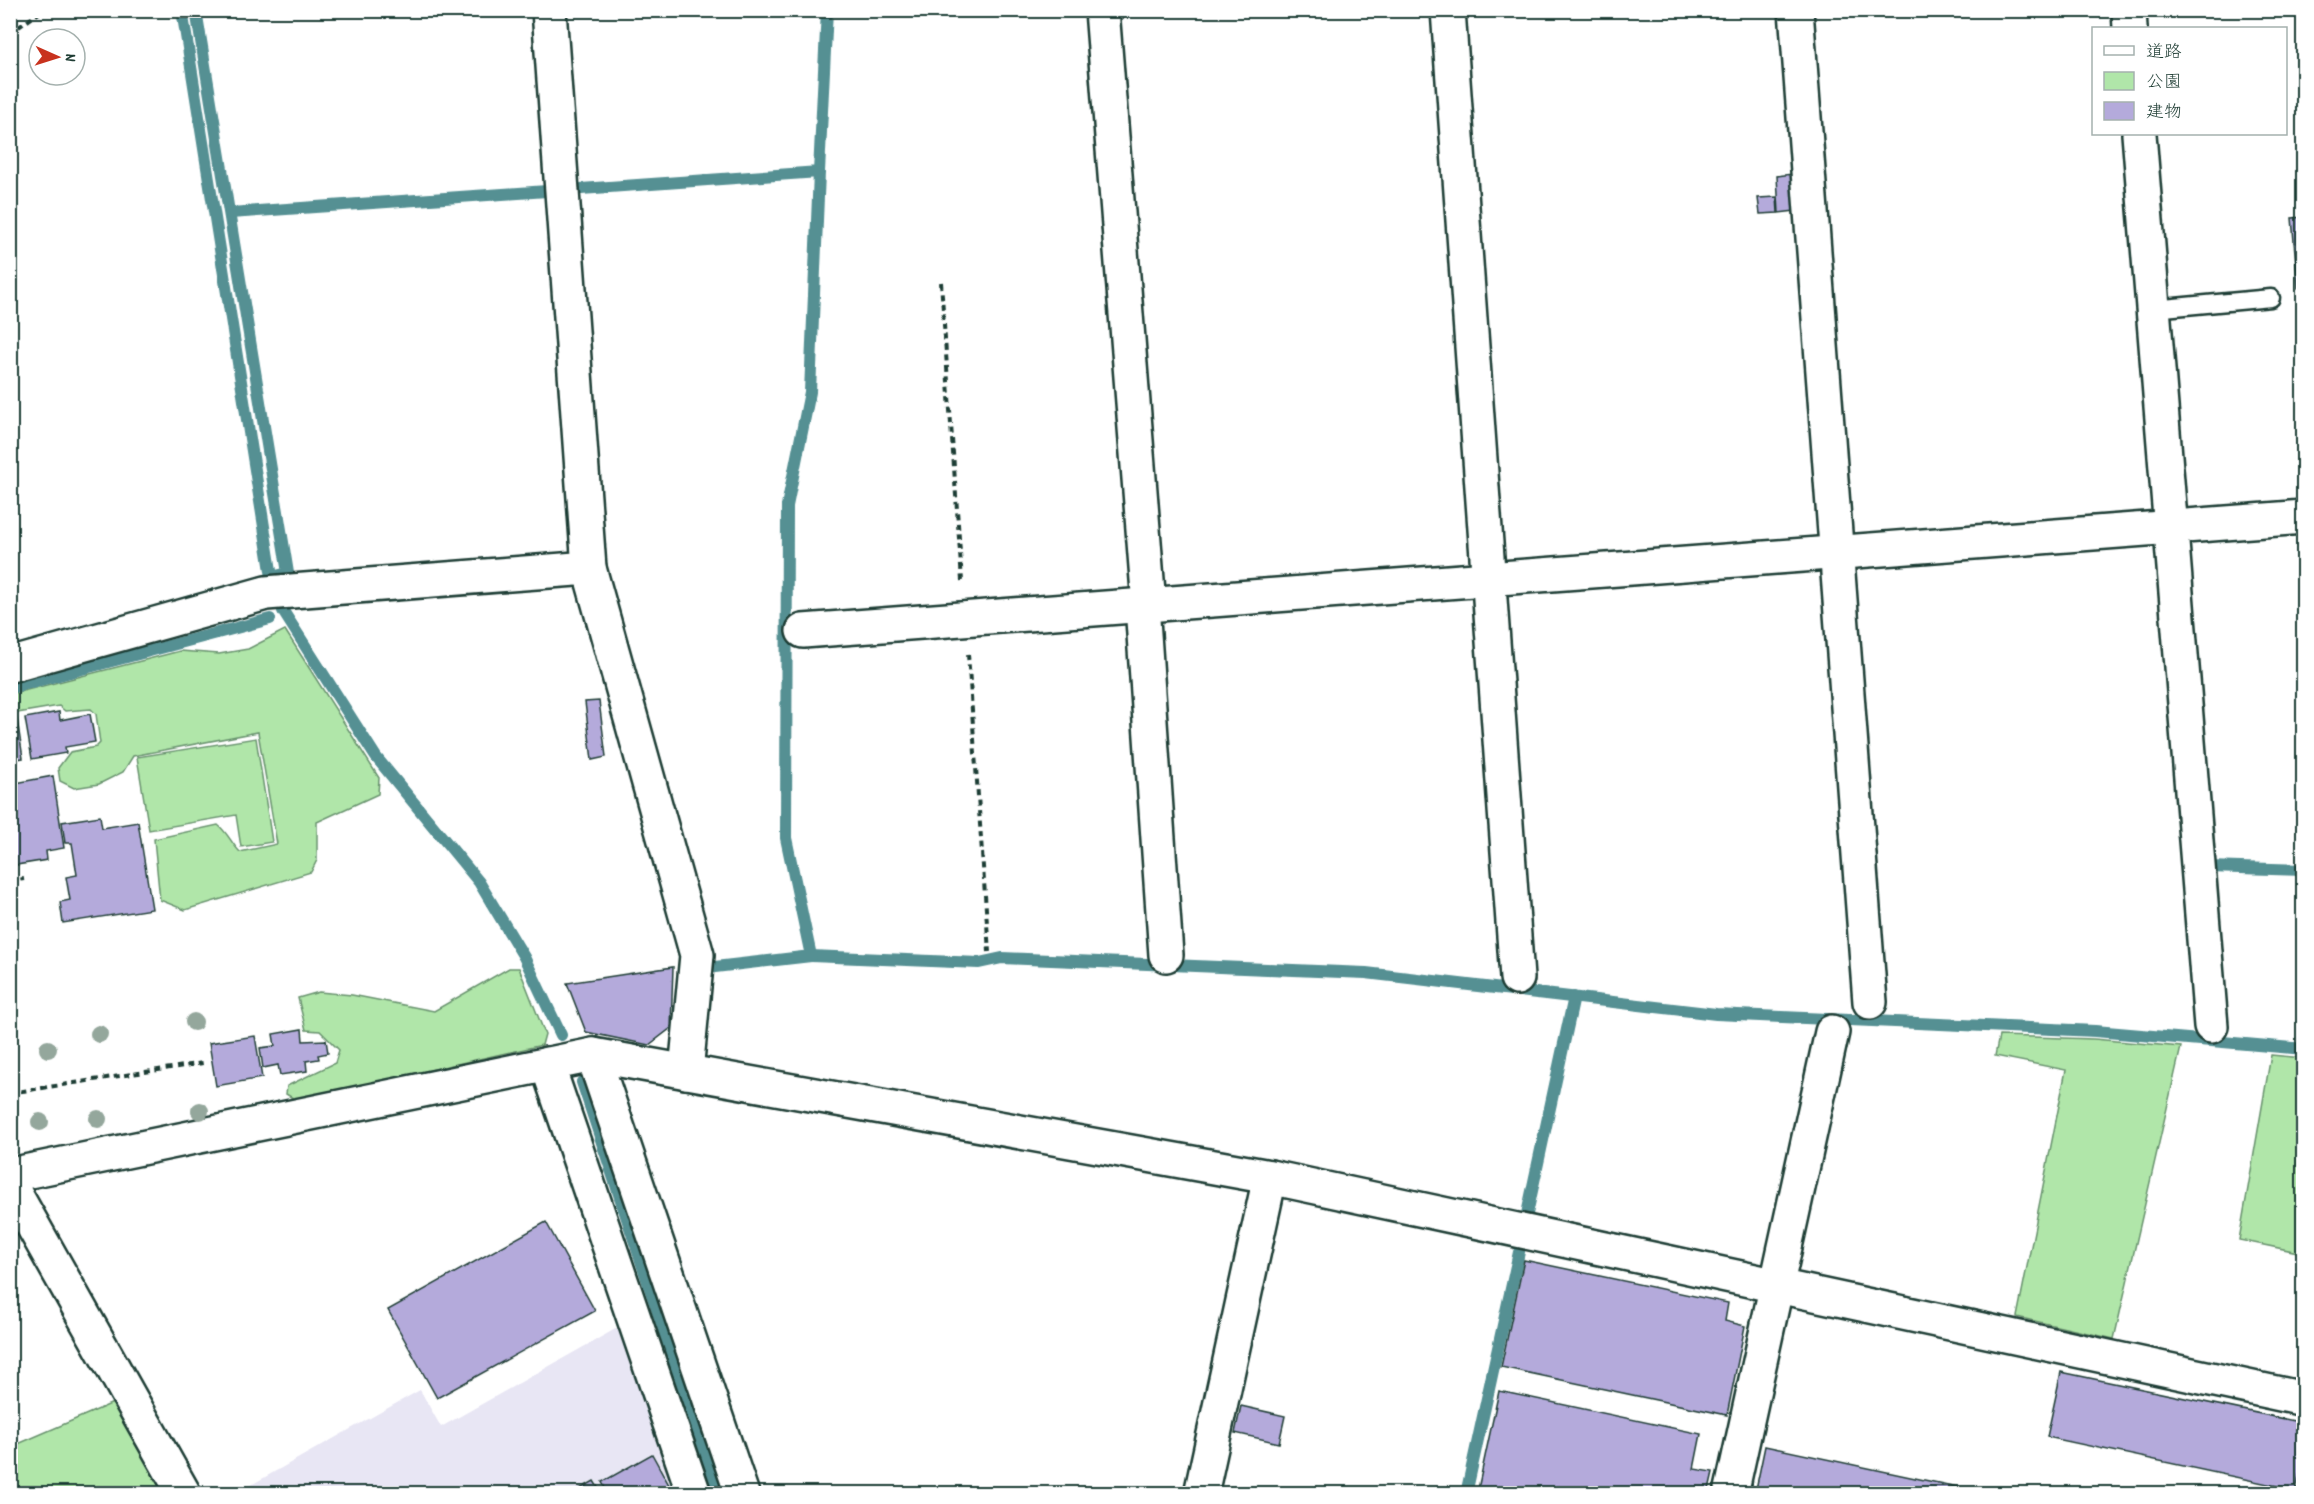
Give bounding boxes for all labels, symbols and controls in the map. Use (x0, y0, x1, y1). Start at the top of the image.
north arrow (27, 27, 87, 87)
legend (2092, 27, 2287, 135)
text: 道路 (2146, 41, 2182, 66)
text: N (58, 53, 81, 62)
text: 公園 (2146, 71, 2182, 96)
text: 建物 (2146, 101, 2182, 126)

